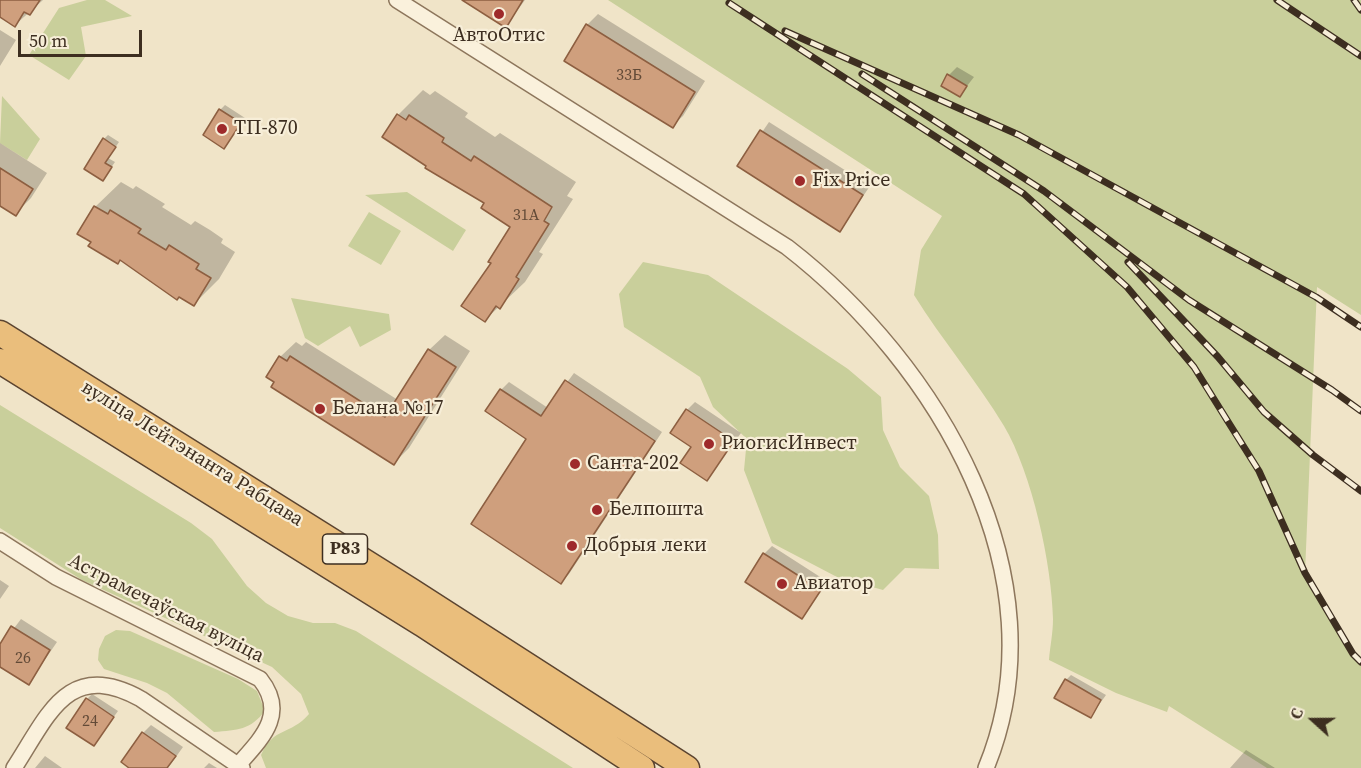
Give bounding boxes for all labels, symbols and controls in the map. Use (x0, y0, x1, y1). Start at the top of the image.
marker: АвтоОтис (492, 7, 506, 21)
scale bar (21, 18, 146, 56)
place label: АвтоОтис (453, 24, 545, 48)
text: 50 m (29, 28, 67, 53)
house number: 33Б (616, 66, 642, 86)
place label: ТП-870 (234, 117, 298, 141)
marker: ТП-870 (215, 122, 229, 136)
place label: Fix Price (812, 169, 890, 193)
marker: Fix Price (793, 174, 807, 188)
house number: 31А (513, 206, 539, 226)
street label: вуліца Лейтэнанта Рабцава (77, 376, 307, 532)
place label: Белана №17 (332, 397, 443, 421)
marker: Белана №17 (313, 402, 327, 416)
place label: РиогисИнвест (721, 432, 857, 456)
marker: РиогисИнвест (702, 437, 716, 451)
place label: Санта-202 (587, 452, 679, 476)
marker: Санта-202 (568, 457, 582, 471)
place label: Белпошта (609, 498, 704, 522)
marker: Белпошта (590, 503, 604, 517)
road number: Р83 (322, 534, 368, 564)
place label: Добрыя леки (584, 534, 707, 558)
marker: Добрыя леки (565, 539, 579, 553)
street label: Астрамечаўская вуліца (64, 549, 268, 669)
place label: Авиатор (794, 572, 873, 596)
marker: Авиатор (775, 577, 789, 591)
house number: 26 (15, 649, 31, 669)
north arrow (1283, 690, 1343, 750)
text: С (1284, 705, 1308, 722)
house number: 24 (82, 712, 98, 732)

